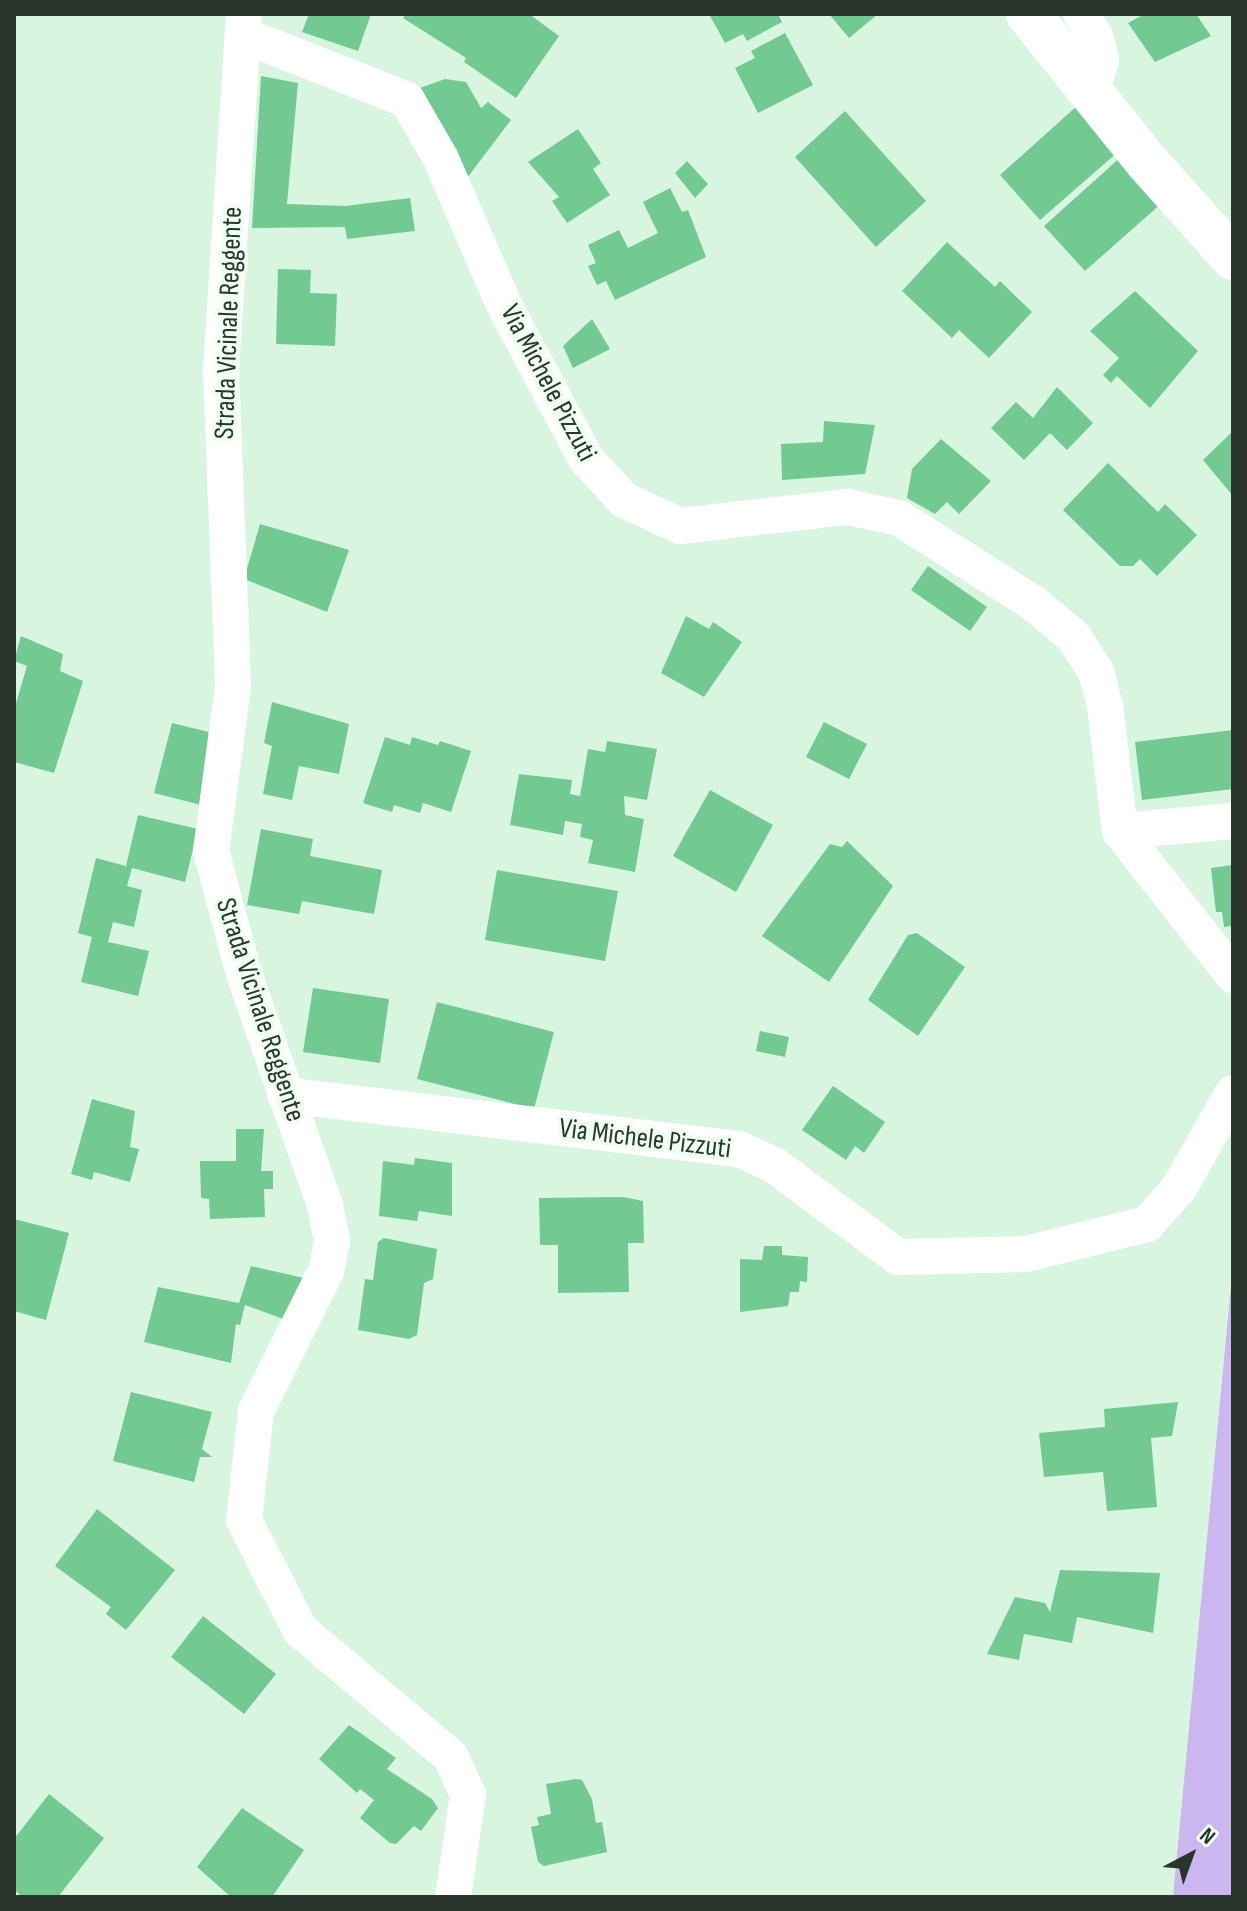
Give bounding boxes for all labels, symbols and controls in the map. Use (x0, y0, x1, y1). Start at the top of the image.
street label: Strada Vicinale Reggente (208, 206, 250, 440)
street label: Via Michele Pizzuti (493, 299, 603, 467)
street label: Strada Vicinale Reggente (208, 894, 312, 1126)
street label: Via Michele Pizzuti (557, 1112, 733, 1166)
north arrow (1151, 1815, 1231, 1895)
text: N (1194, 1822, 1220, 1851)

